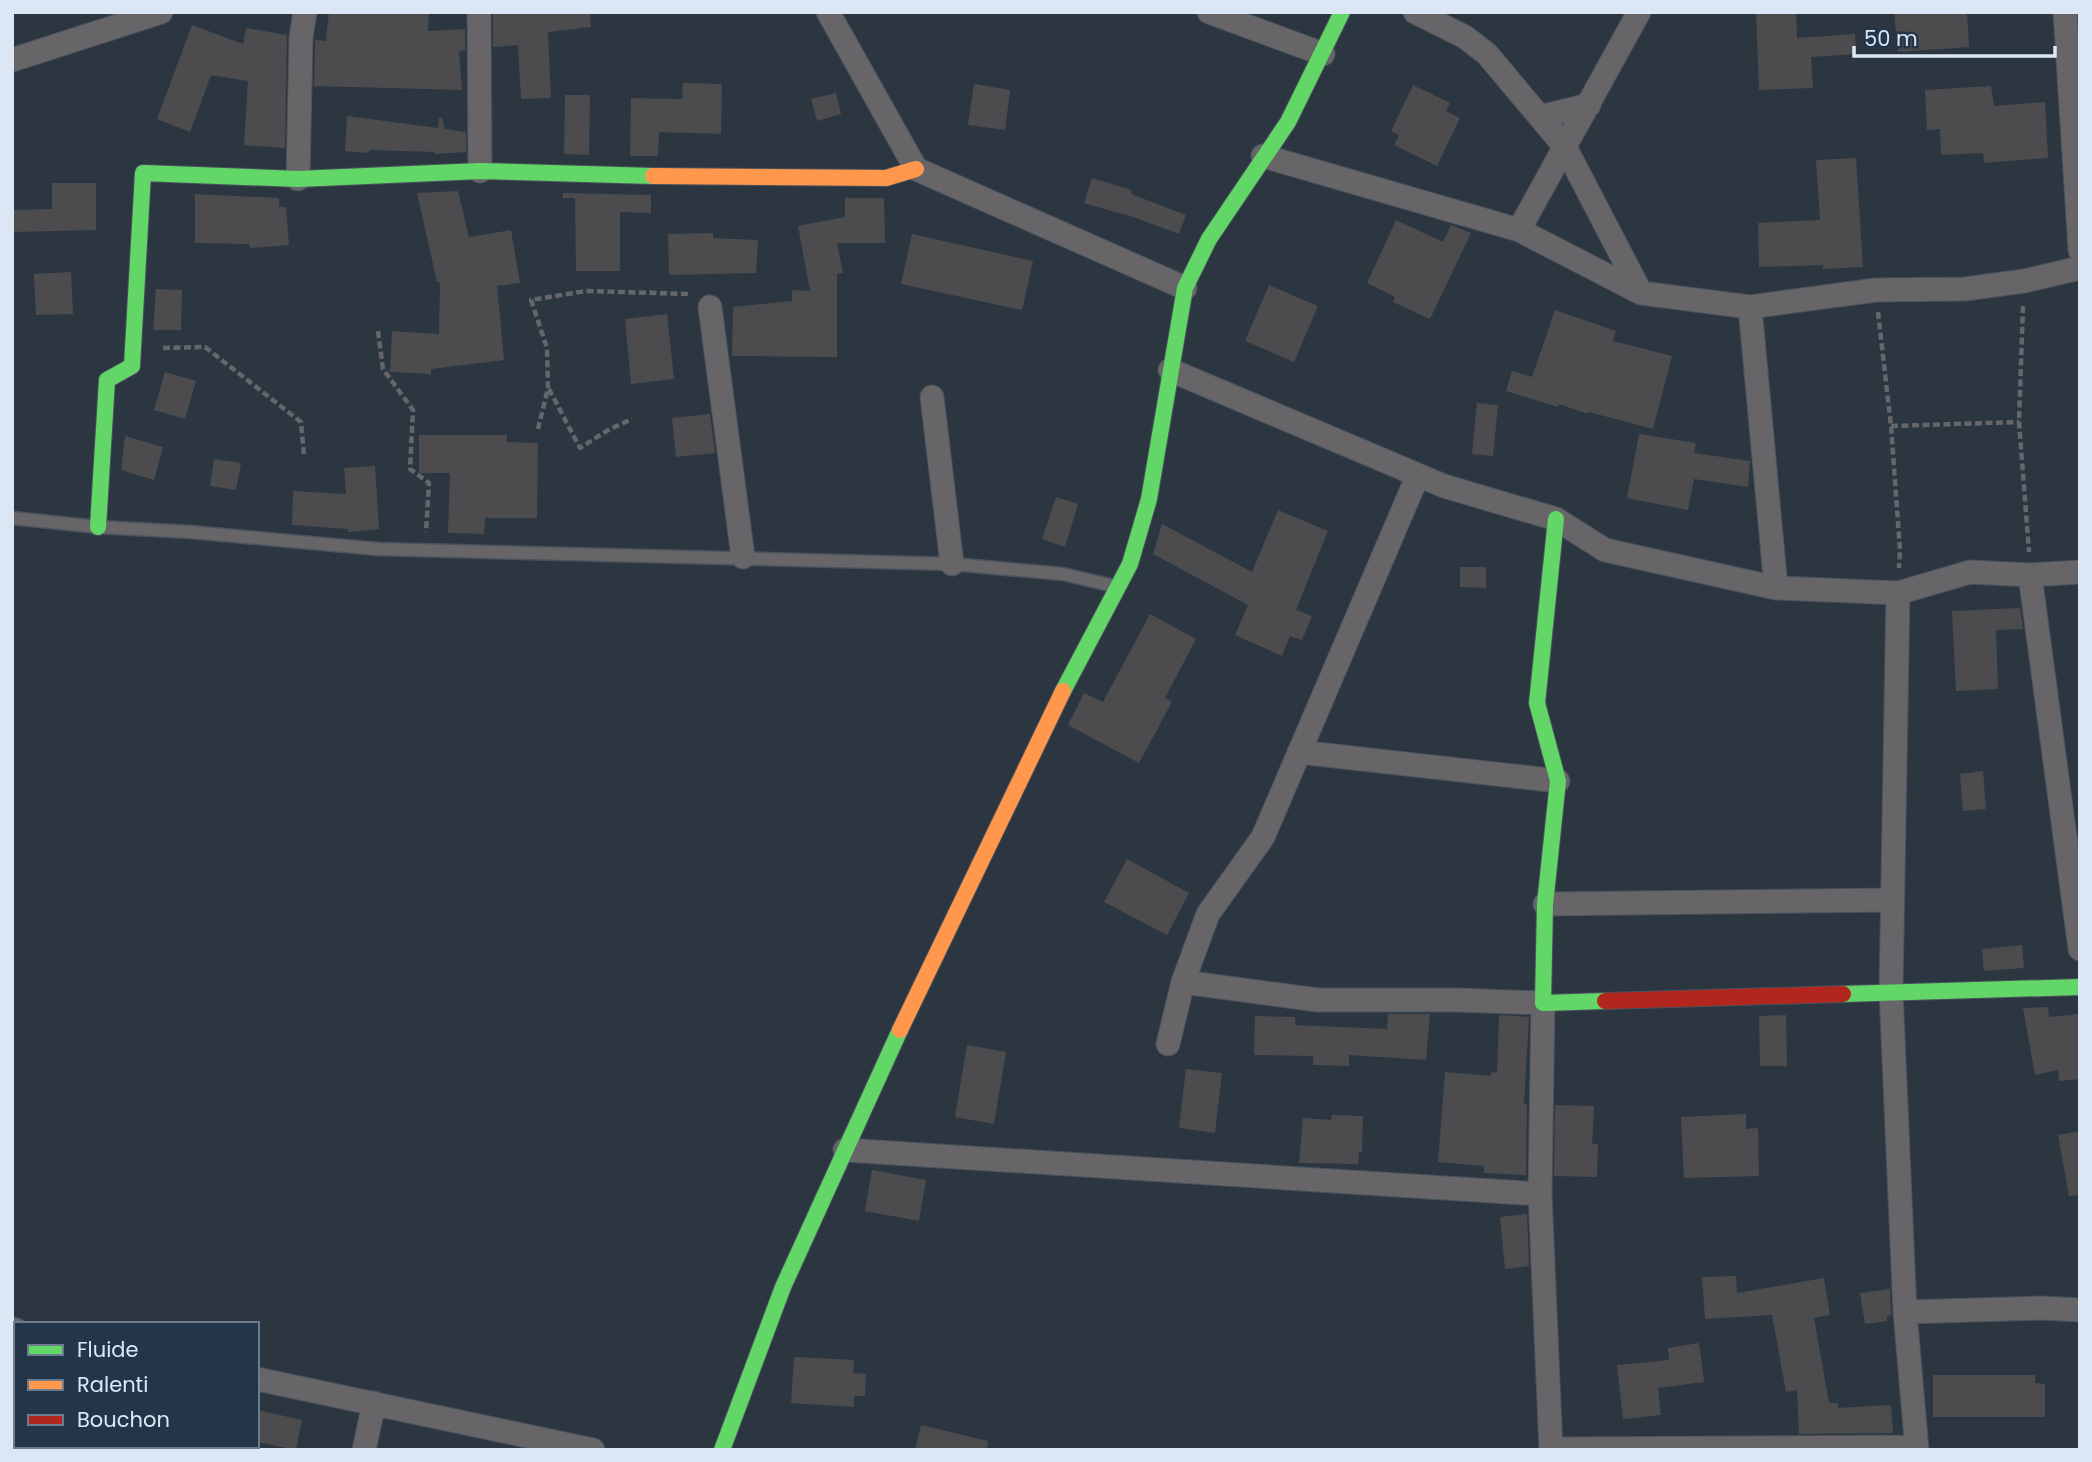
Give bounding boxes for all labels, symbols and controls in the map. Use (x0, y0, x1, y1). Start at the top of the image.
scale bar (1854, 14, 2055, 58)
text: 50 m (1864, 24, 1918, 53)
legend (14, 1322, 259, 1448)
text: Fluide (77, 1335, 139, 1364)
text: Ralenti (77, 1370, 148, 1399)
text: Bouchon (77, 1405, 170, 1434)

